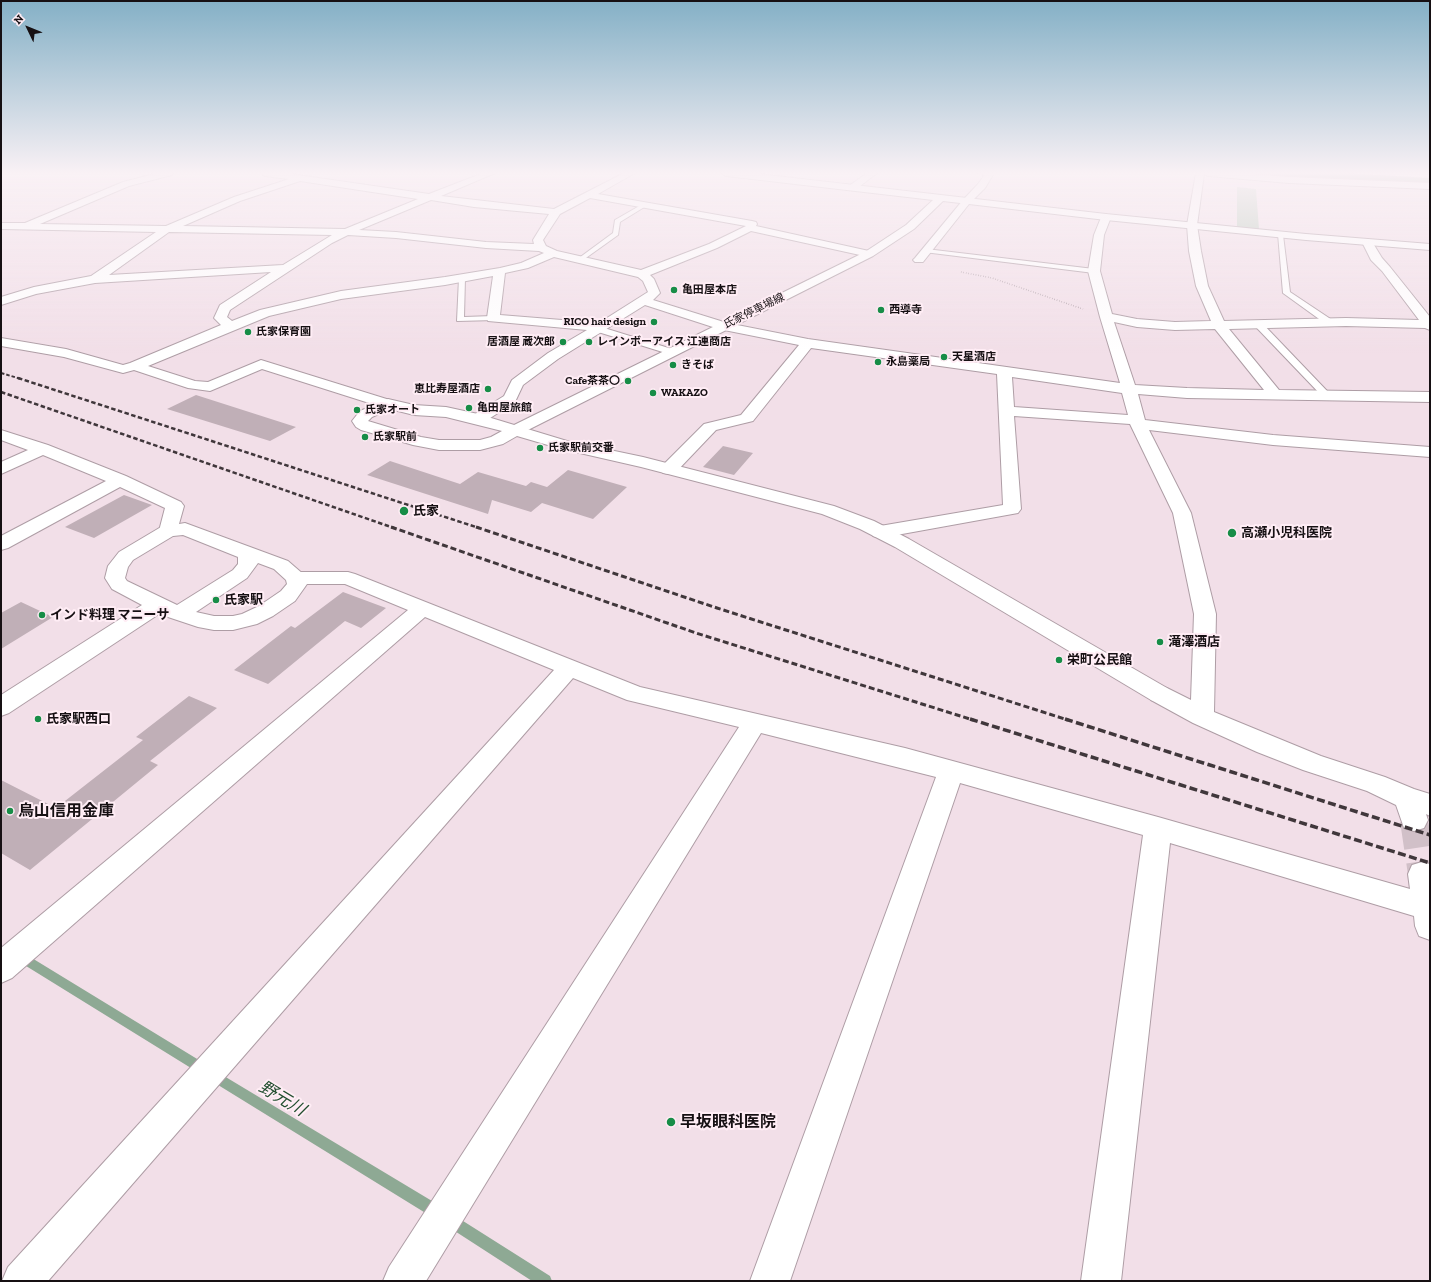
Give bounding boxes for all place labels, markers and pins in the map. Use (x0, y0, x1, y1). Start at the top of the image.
place label: 亀田屋本店 (682, 283, 737, 297)
marker: 亀田屋本店 (669, 285, 679, 295)
place label: 西導寺 (889, 303, 922, 317)
marker: 西導寺 (876, 305, 886, 315)
place label: RICO hair design (563, 315, 646, 329)
marker: RICO hair design (649, 317, 659, 327)
place label: 氏家保育園 (256, 325, 311, 339)
marker: 氏家保育園 (243, 327, 253, 337)
place label: 居酒屋 蔵次郎 (487, 335, 555, 349)
place label: レインボーアイス 江連商店 (597, 335, 731, 349)
marker: 居酒屋 蔵次郎 (558, 337, 568, 347)
marker: レインボーアイス 江連商店 (584, 337, 594, 347)
place label: 天星酒店 (952, 350, 996, 364)
marker: 天星酒店 (939, 352, 949, 362)
place label: 永島薬局 (886, 355, 930, 369)
marker: 永島薬局 (873, 357, 883, 367)
place label: きそば (681, 358, 714, 372)
marker: きそば (668, 360, 678, 370)
place label: Cafe茶茶〇 (565, 374, 620, 388)
marker: Cafe茶茶〇 (623, 376, 633, 386)
place label: 恵比寿屋酒店 (414, 382, 480, 396)
marker: 恵比寿屋酒店 (483, 384, 493, 394)
place label: WAKAZO (661, 386, 708, 400)
marker: WAKAZO (648, 388, 658, 398)
place label: 亀田屋旅館 (477, 401, 532, 415)
place label: 氏家オート (365, 403, 420, 417)
marker: 亀田屋旅館 (464, 403, 474, 413)
marker: 氏家オート (352, 405, 362, 415)
place label: 氏家駅前 (373, 430, 417, 444)
marker: 氏家駅前 (360, 432, 370, 442)
place label: 氏家駅前交番 (548, 441, 614, 455)
marker: 氏家駅前交番 (535, 443, 545, 453)
place label: 氏家 (413, 503, 439, 519)
marker: 氏家 (398, 505, 410, 517)
place label: 高瀬小児科医院 (1241, 525, 1332, 541)
marker: 高瀬小児科医院 (1226, 527, 1238, 539)
place label: 氏家駅 (224, 592, 263, 608)
marker: 氏家駅 (211, 595, 221, 605)
place label: インド料理 マニーサ (50, 607, 169, 623)
marker: インド料理 マニーサ (37, 610, 47, 620)
place label: 滝澤酒店 (1168, 634, 1220, 650)
marker: 滝澤酒店 (1155, 637, 1165, 647)
place label: 栄町公民館 (1067, 652, 1132, 668)
marker: 栄町公民館 (1054, 655, 1064, 665)
place label: 氏家駅西口 (46, 711, 111, 727)
marker: 氏家駅西口 (33, 714, 43, 724)
place label: 烏山信用金庫 (18, 801, 114, 821)
marker: 烏山信用金庫 (5, 806, 15, 816)
place label: 早坂眼科医院 (680, 1112, 776, 1132)
marker: 早坂眼科医院 (665, 1116, 677, 1128)

